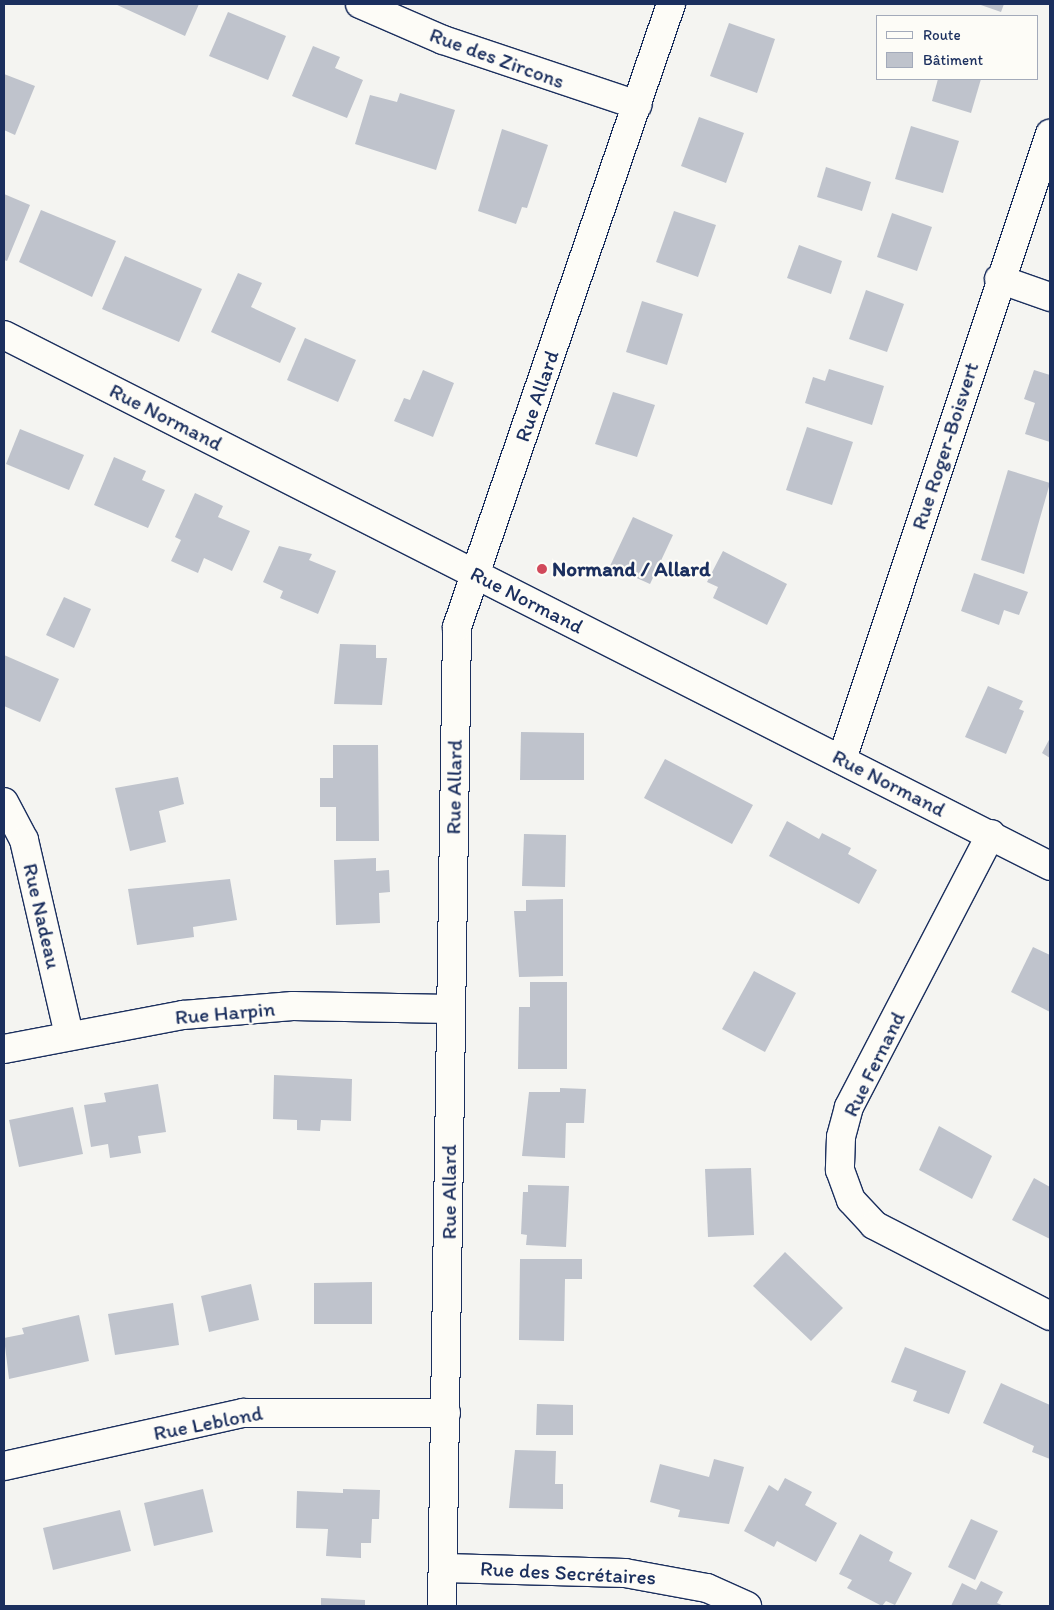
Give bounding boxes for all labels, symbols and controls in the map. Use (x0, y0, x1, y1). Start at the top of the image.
legend (876, 15, 1039, 80)
street label: Rue des Zircons (426, 22, 568, 94)
text: Route (923, 26, 961, 44)
text: Bâtiment (923, 51, 983, 69)
street label: Rue Allard (510, 347, 564, 445)
street label: Rue Roger-Boisvert (906, 360, 984, 532)
street label: Rue Normand (105, 378, 227, 456)
place label: Normand / Allard (552, 556, 710, 582)
street label: Rue Normand (466, 561, 588, 639)
marker: Normand / Allard (536, 563, 548, 575)
street label: Rue Allard (441, 739, 467, 835)
street label: Rue Normand (828, 744, 950, 822)
street label: Rue Nadeau (18, 860, 66, 972)
street label: Rue Harpin (174, 996, 276, 1030)
street label: Rue Fernand (838, 1008, 910, 1120)
street label: Rue Allard (436, 1144, 462, 1240)
street label: Rue Leblond (151, 1400, 265, 1446)
street label: Rue des Secrétaires (480, 1556, 656, 1590)

